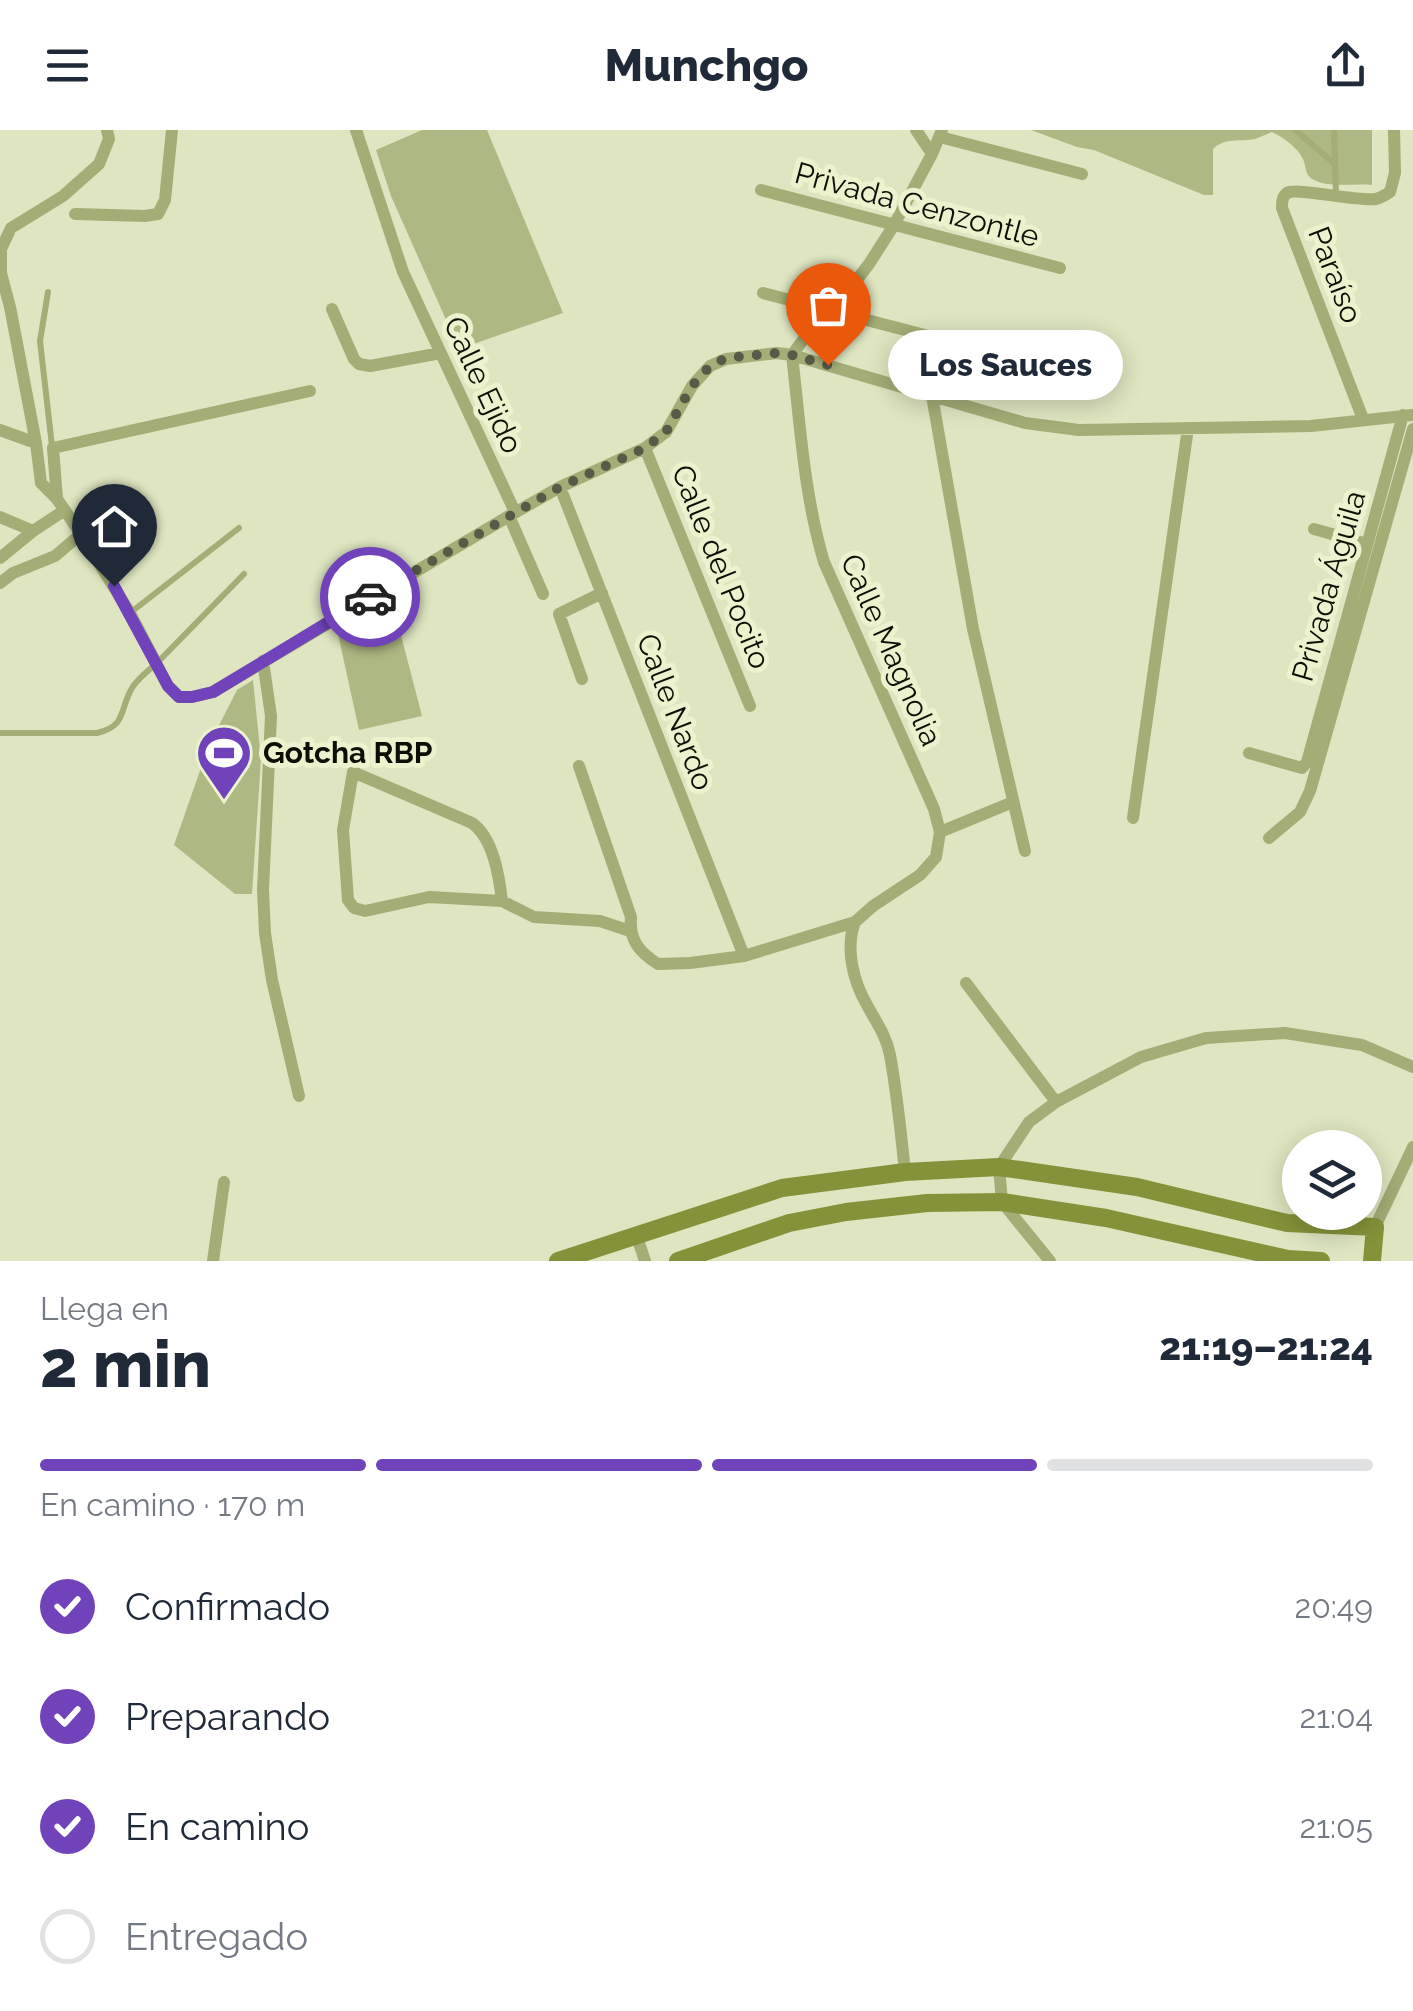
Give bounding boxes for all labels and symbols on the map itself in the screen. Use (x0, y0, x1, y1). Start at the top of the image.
street label: Privada Cenzontle (791, 155, 1043, 254)
street label: Paraíso (1301, 222, 1370, 328)
pin (786, 263, 871, 366)
street label: Calle Ejido (437, 311, 530, 459)
callout: Los Sauces (888, 330, 1123, 400)
street label: Calle del Pocito (665, 460, 778, 674)
pin (72, 484, 157, 587)
street label: Privada Águila (1285, 487, 1372, 685)
courier (320, 547, 420, 647)
street label: Calle Magnolia (834, 549, 949, 751)
street label: Calle Nardo (630, 629, 721, 795)
sports icon: Gotcha RBP (194, 723, 254, 802)
place label: Gotcha RBP (263, 735, 433, 770)

